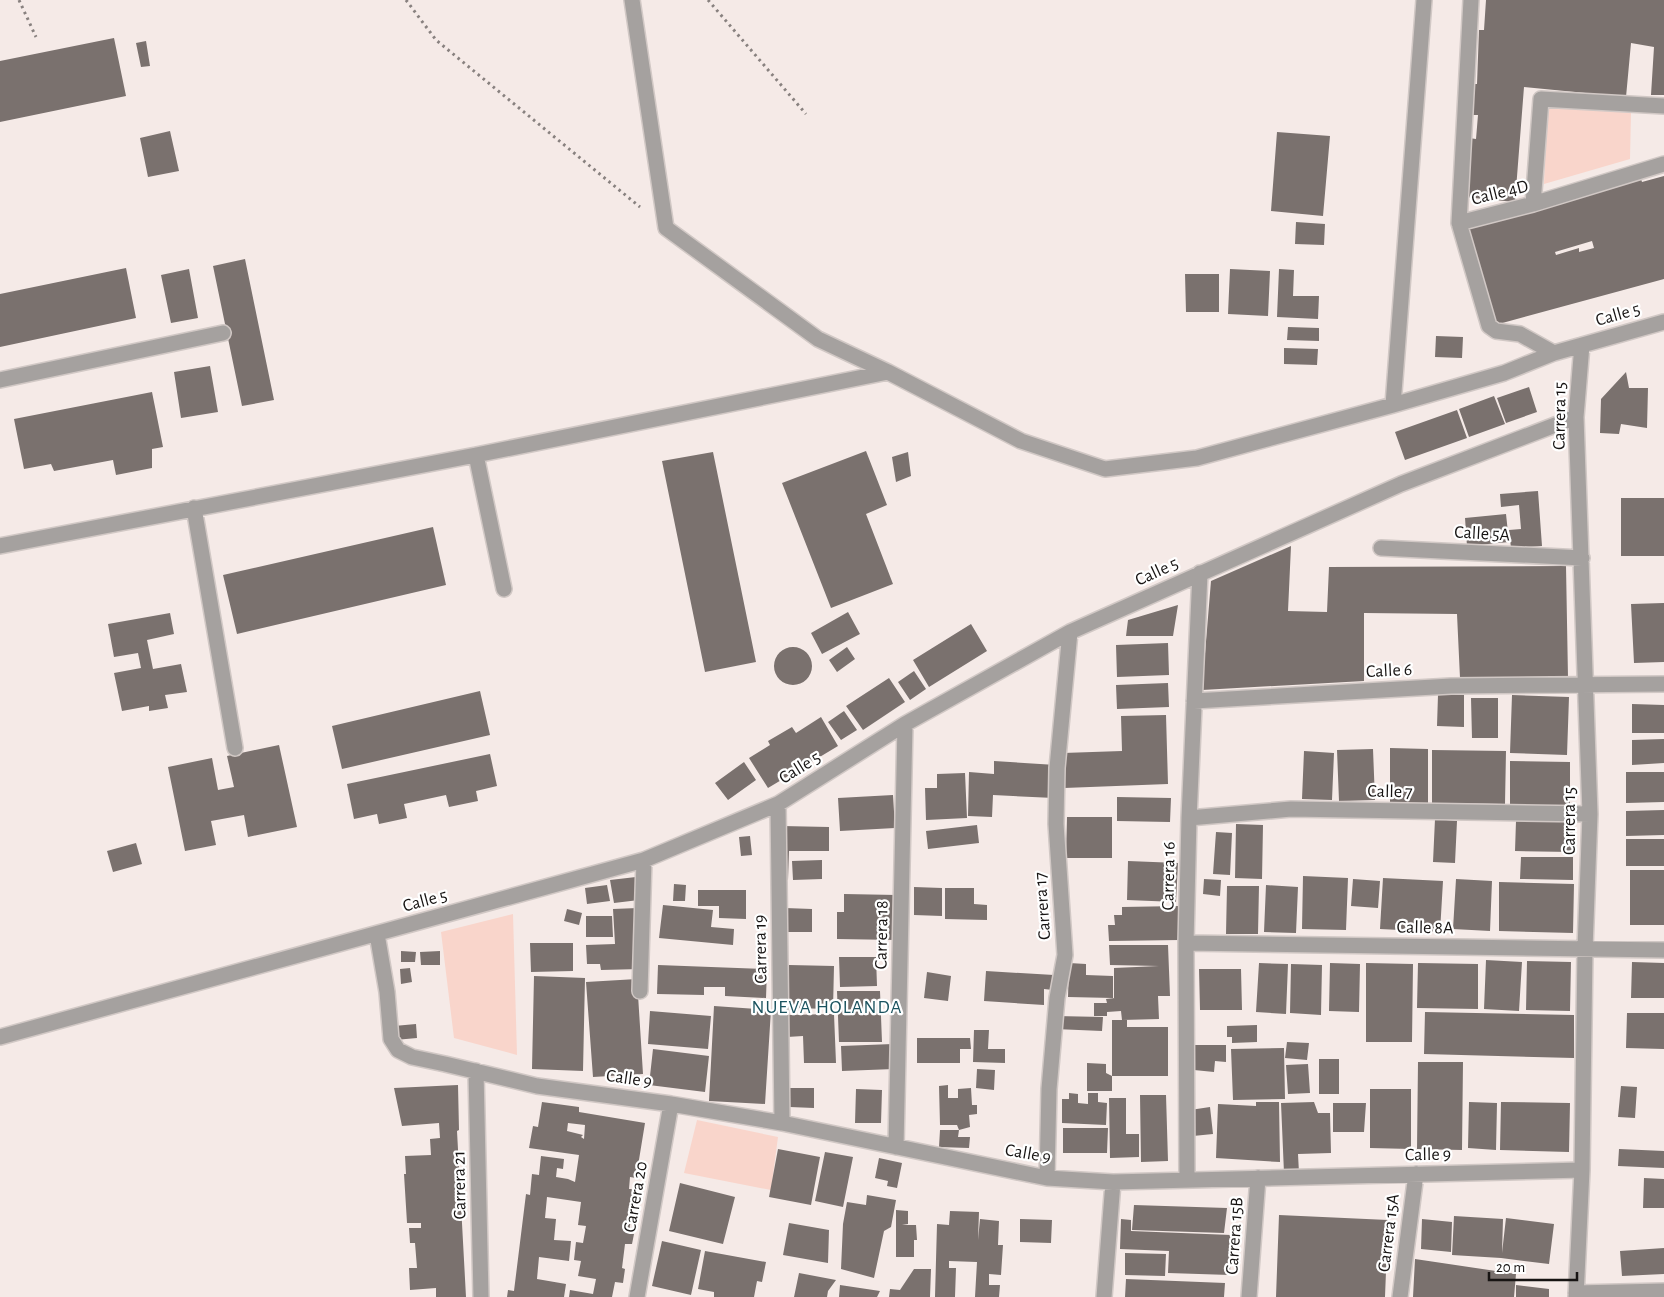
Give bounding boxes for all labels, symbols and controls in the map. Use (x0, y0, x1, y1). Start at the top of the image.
street label: Calle 4D (1470, 177, 1530, 209)
street label: Calle 5 (1594, 300, 1642, 330)
street label: Carrera 15 (1550, 382, 1570, 450)
street label: Calle 5A (1454, 524, 1511, 544)
street label: Calle 5 (1133, 554, 1181, 590)
street label: Calle 6 (1365, 661, 1413, 681)
street label: Calle 5 (776, 748, 824, 788)
street label: Calle 7 (1367, 783, 1413, 801)
street label: Carrera 15 (1561, 787, 1579, 855)
street label: Carrera 16 (1159, 841, 1179, 911)
street label: Carrera 17 (1032, 871, 1054, 941)
street label: Calle 5 (401, 886, 449, 916)
street label: Carrera 18 (872, 900, 892, 970)
street label: Carrera 19 (751, 914, 771, 984)
street label: Calle 8A (1396, 919, 1454, 938)
district label: NUEVA HOLANDA (751, 998, 903, 1017)
street label: Calle 9 (605, 1067, 653, 1091)
street label: Calle 9 (1004, 1141, 1052, 1167)
street label: Calle 9 (1405, 1146, 1451, 1164)
street label: Carrera 21 (450, 1150, 470, 1220)
street label: Carrera 20 (621, 1160, 651, 1234)
street label: Carrera 15A (1375, 1192, 1403, 1273)
street label: Carrera 15B (1223, 1197, 1247, 1275)
scale bar (1489, 1250, 1576, 1282)
text: 20 m (1496, 1260, 1525, 1275)

